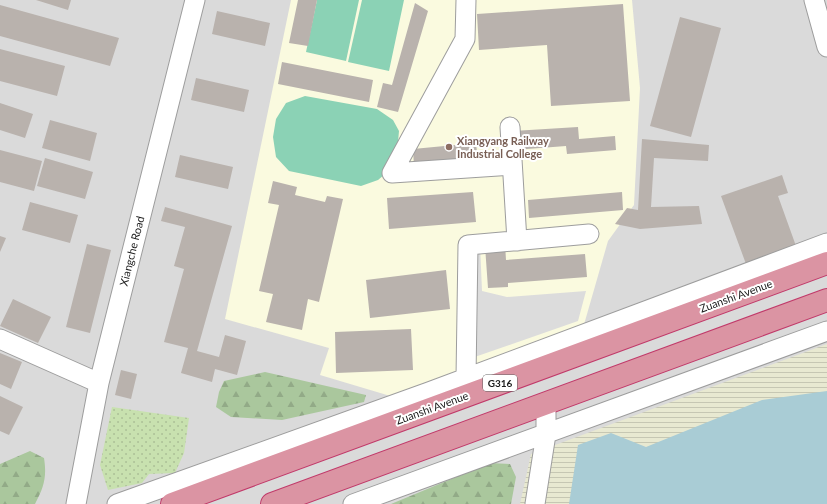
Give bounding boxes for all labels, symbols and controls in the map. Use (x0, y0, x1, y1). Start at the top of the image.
place label: Xiangyang Railway Industrial College (457, 134, 549, 160)
marker: Xiangyang Railway Industrial College (444, 142, 454, 152)
street label: Xiangche Road (117, 215, 146, 287)
street label: Zuanshi Avenue (698, 276, 774, 315)
road number: G316 (483, 375, 517, 391)
street label: Zuanshi Avenue (394, 388, 470, 427)

